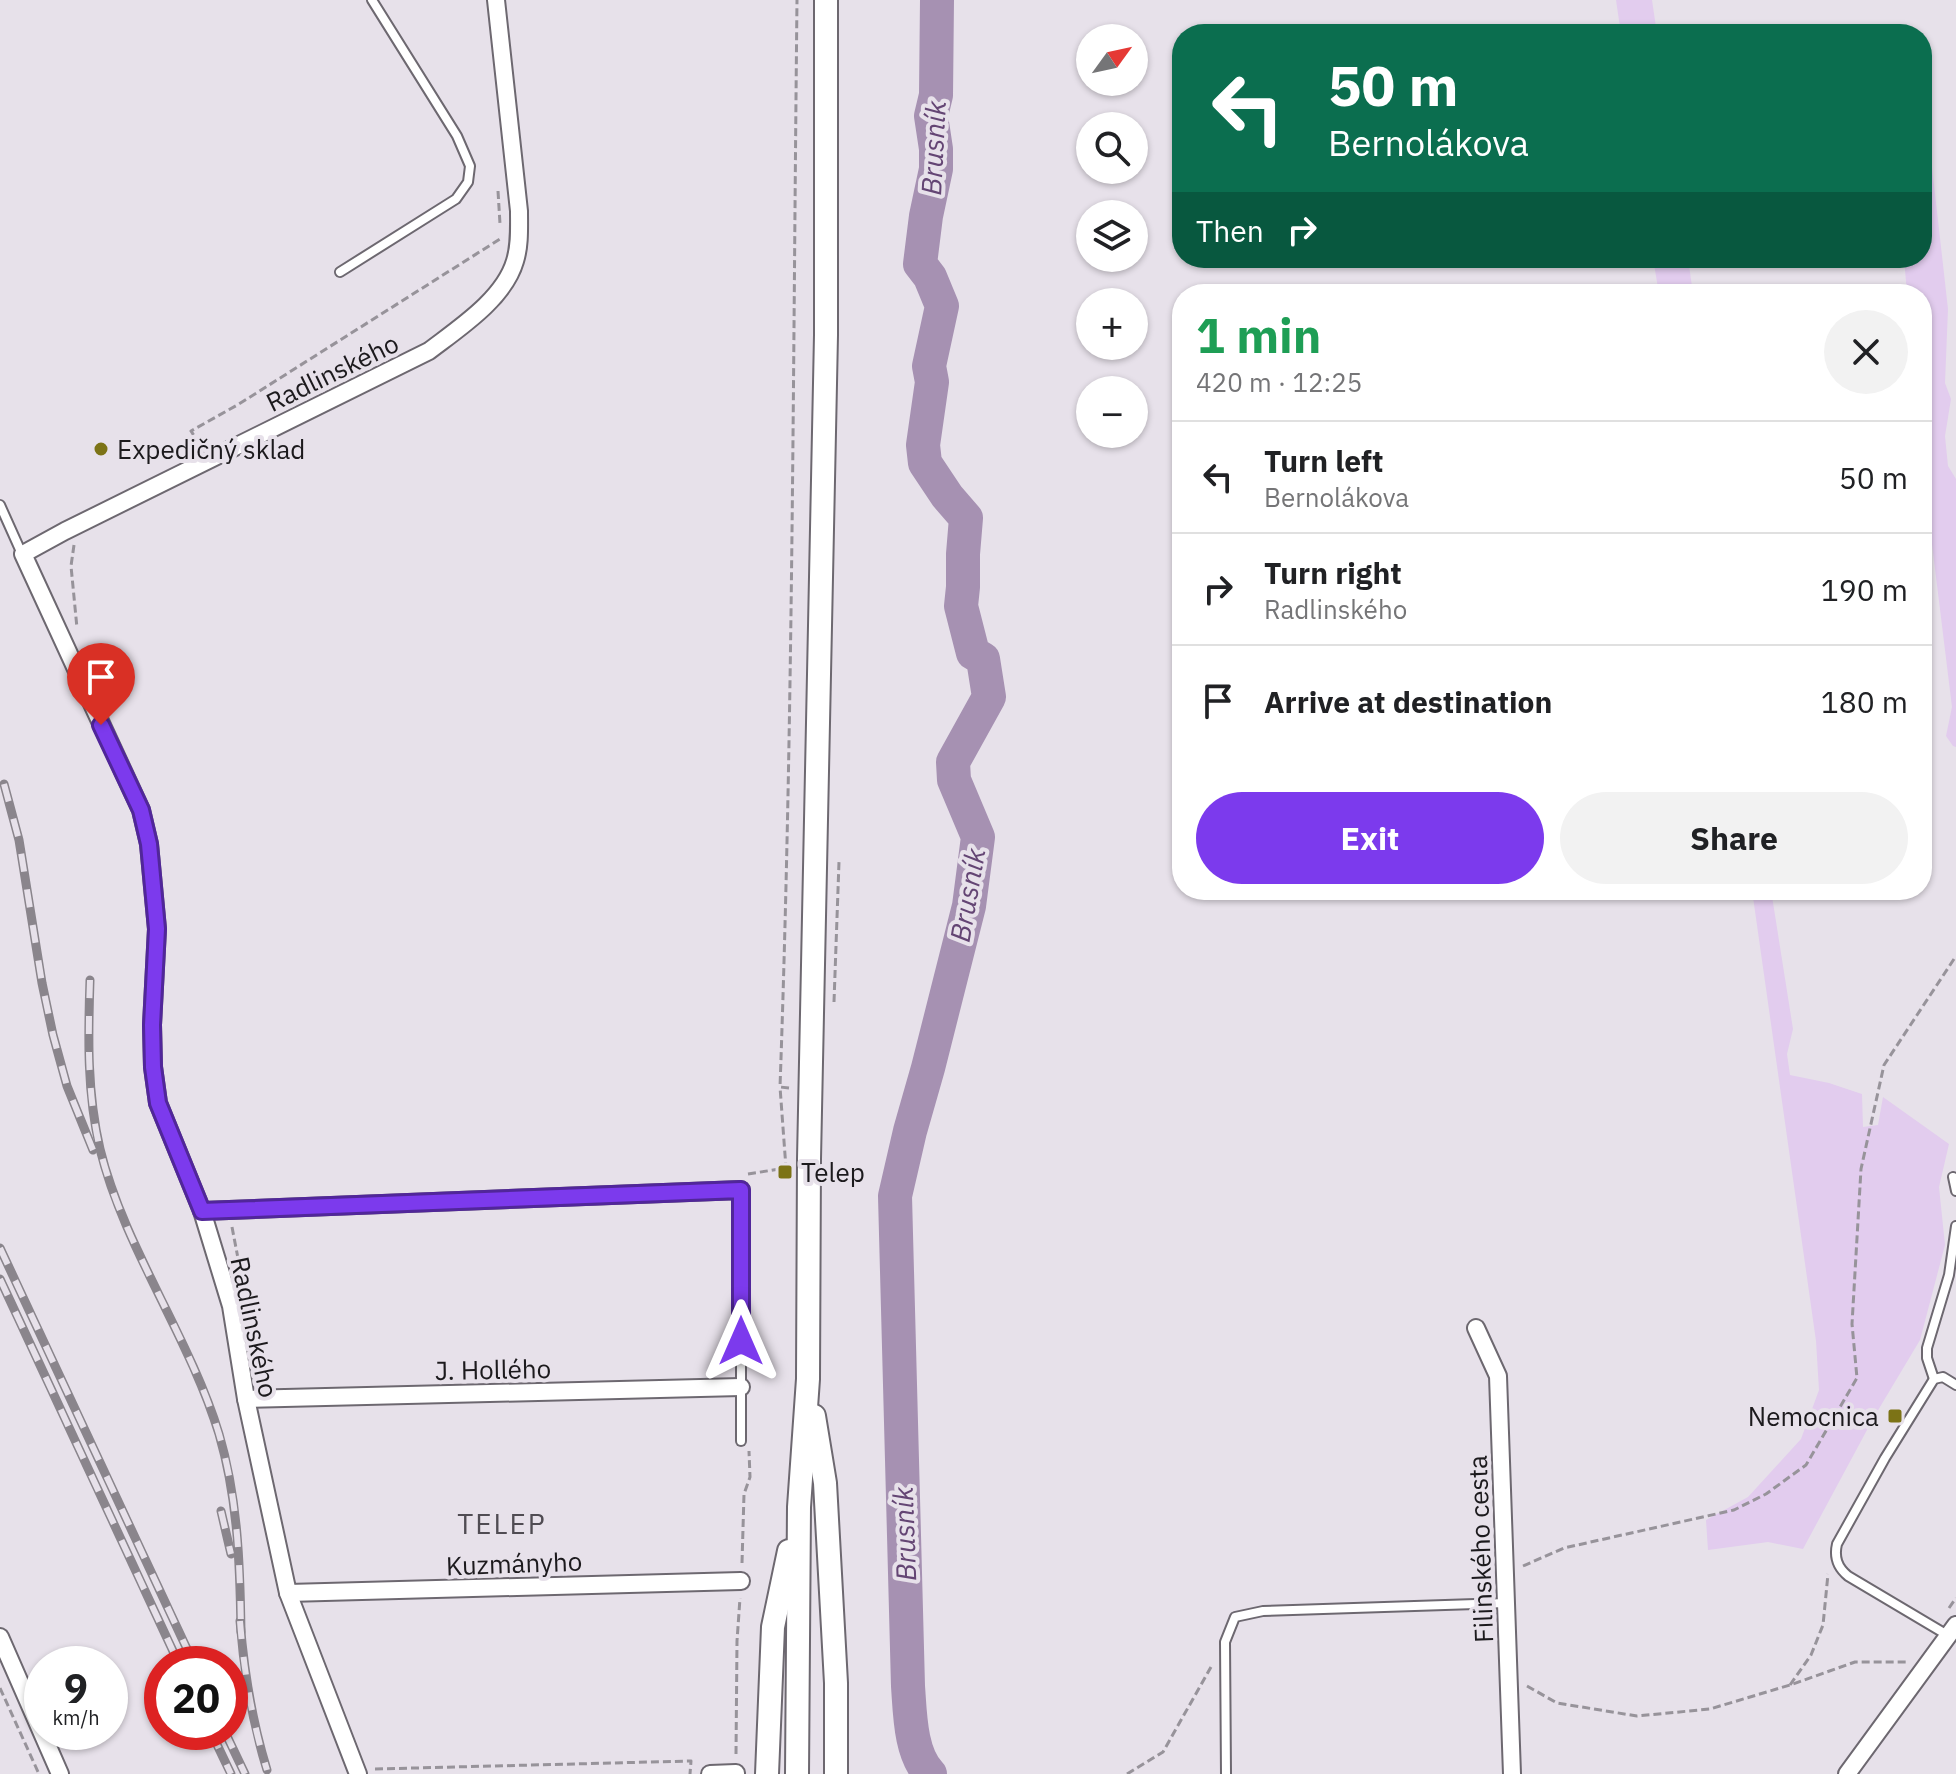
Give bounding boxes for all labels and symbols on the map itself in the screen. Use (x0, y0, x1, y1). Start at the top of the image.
north arrow (1076, 24, 1148, 96)
water label: Brusník (912, 99, 954, 196)
street label: Radlinského (260, 325, 404, 419)
place label: Expedičný sklad (117, 432, 305, 466)
marker: Expedičný sklad (92, 440, 110, 458)
pin (67, 643, 135, 725)
water label: Brusník (941, 845, 993, 945)
place label: Telep (801, 1155, 865, 1189)
marker: Telep (776, 1163, 794, 1181)
street label: Radlinského (223, 1253, 287, 1401)
position arrow (699, 1299, 783, 1383)
street label: J. Hollého (434, 1351, 552, 1387)
place label: Nemocnica (1748, 1399, 1879, 1433)
marker: Nemocnica (1886, 1407, 1904, 1425)
street label: Filinského cesta (1460, 1454, 1500, 1643)
water label: Brusník (884, 1486, 924, 1582)
district label: TELEP (457, 1505, 547, 1542)
street label: Kuzmányho (445, 1544, 583, 1582)
speed limit sign: 20 (144, 1646, 248, 1750)

